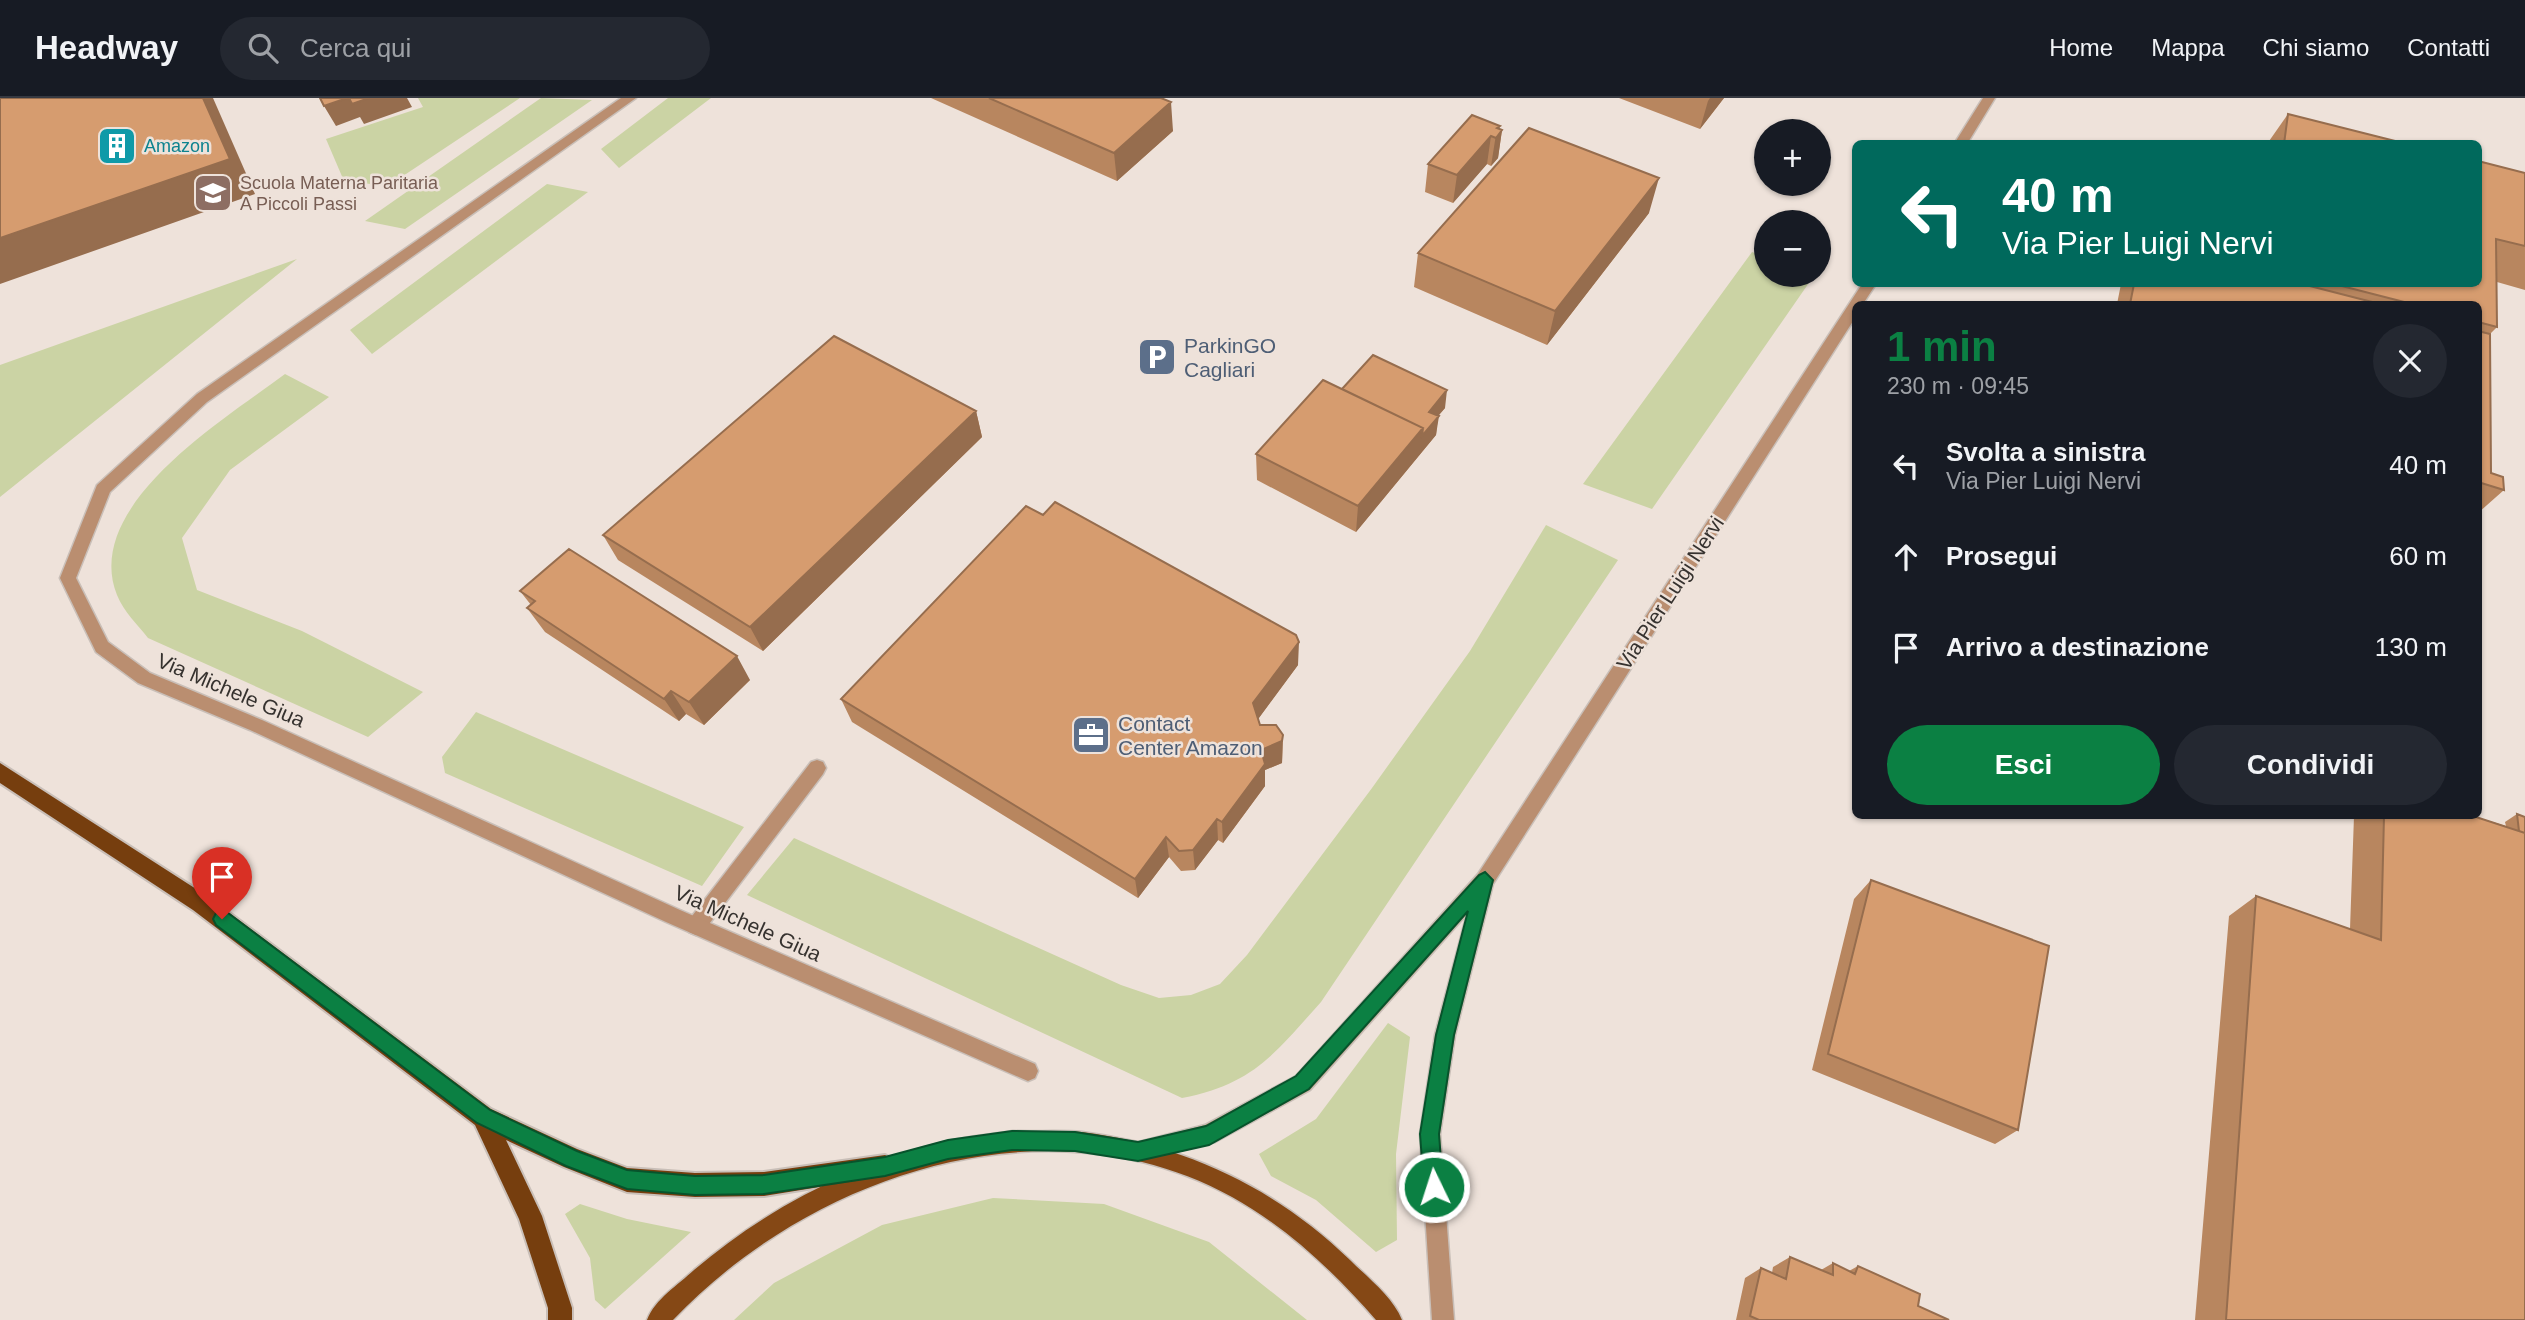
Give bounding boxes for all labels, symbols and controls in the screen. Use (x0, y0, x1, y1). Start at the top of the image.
search box (220, 17, 710, 80)
text: Headway (35, 29, 178, 66)
icon: search (244, 29, 282, 67)
text: Cerca qui (300, 33, 411, 63)
text: Home (2049, 34, 2113, 61)
text: Mappa (2151, 34, 2225, 61)
text: Chi siamo (2263, 34, 2369, 61)
text: Contatti (2407, 34, 2490, 61)
map controls (1754, 119, 1831, 287)
button: + (1754, 119, 1831, 196)
building icon: Amazon (96, 125, 138, 167)
place label: Amazon (144, 136, 210, 156)
icon: left (1887, 168, 1978, 259)
text: 40 m (2002, 168, 2114, 222)
school or university icon: Scuola Materna Paritaria A Piccoli Passi (192, 172, 234, 214)
place label: Scuola Materna Paritaria A Piccoli Passi (240, 173, 439, 214)
button: − (1754, 210, 1831, 287)
text: Via Pier Luigi Nervi (2002, 225, 2274, 261)
text: 1 min (1887, 323, 1997, 370)
button: close (2373, 324, 2447, 398)
place label: ParkinGO Cagliari (1184, 334, 1276, 381)
parking icon: ParkinGO Cagliari (1136, 336, 1178, 378)
text: 230 m · 09:45 (1887, 373, 2029, 399)
text: Svolta a sinistra (1946, 437, 2145, 467)
icon: left (1887, 447, 1925, 485)
text: 40 m (2389, 450, 2447, 480)
text: Via Pier Luigi Nervi (1946, 468, 2141, 494)
street label: Via Pier Luigi Nervi (1612, 512, 1728, 674)
icon: ahead (1887, 538, 1925, 576)
text: Prosegui (1946, 541, 2057, 571)
text: 60 m (2389, 541, 2447, 571)
icon: arrive (1887, 629, 1925, 667)
text: Arrivo a destinazione (1946, 632, 2209, 662)
text: 130 m (2375, 632, 2447, 662)
street label: Via Michele Giua (154, 648, 309, 732)
place label: Contact Center Amazon (1118, 712, 1263, 759)
office icon: Contact Center Amazon (1070, 714, 1112, 756)
button: Esci (1887, 725, 2160, 805)
button: Condividi (2174, 725, 2447, 805)
pin (192, 847, 252, 919)
icon: arrive (203, 858, 241, 896)
street label: Via Michele Giua (671, 880, 825, 966)
position arrow (1397, 1150, 1471, 1224)

